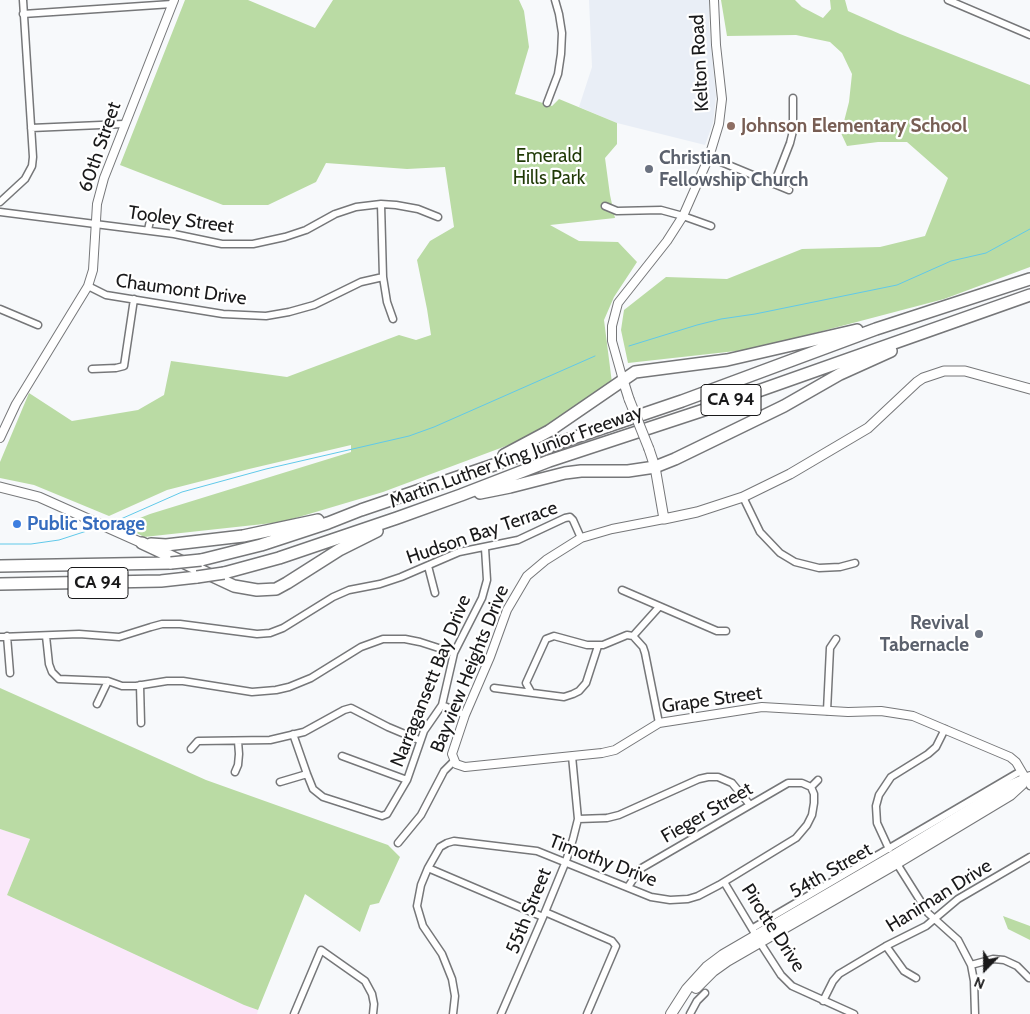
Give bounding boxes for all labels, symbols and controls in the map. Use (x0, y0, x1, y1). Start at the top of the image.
street label: Kelton Road (686, 14, 714, 112)
street label: 60th Street (74, 99, 126, 195)
place label: Johnson Elementary School (741, 115, 967, 137)
marker: Johnson Elementary School (725, 120, 737, 132)
park label: Emerald Hills Park (513, 145, 585, 189)
place label: Christian Fellowship Church (659, 147, 808, 191)
marker: Christian Fellowship Church (643, 163, 655, 175)
street label: Tooley Street (127, 201, 235, 239)
street label: Chaumont Drive (114, 270, 248, 310)
road number: CA 94 (701, 384, 761, 416)
street label: Martin Luther King Junior Freeway (386, 401, 646, 513)
street label: Hudson Bay Terrace (403, 496, 561, 570)
place label: Public Storage (27, 513, 145, 535)
marker: Public Storage (11, 518, 23, 530)
road number: CA 94 (68, 568, 128, 598)
street label: Bayview Heights Drive (426, 582, 514, 756)
street label: Narragansett Bay Drive (386, 592, 476, 770)
place label: Revival Tabernacle (880, 612, 969, 656)
marker: Revival Tabernacle (973, 628, 985, 640)
street label: Grape Street (660, 682, 764, 718)
street label: Fieger Street (657, 778, 757, 848)
street label: Timothy Drive (546, 830, 660, 892)
street label: 54th Street (786, 838, 876, 904)
street label: Haniman Drive (882, 854, 996, 938)
street label: 55th Street (502, 865, 556, 957)
street label: Pirotte Drive (736, 880, 810, 976)
north arrow (960, 944, 1010, 994)
text: N (971, 973, 987, 993)

